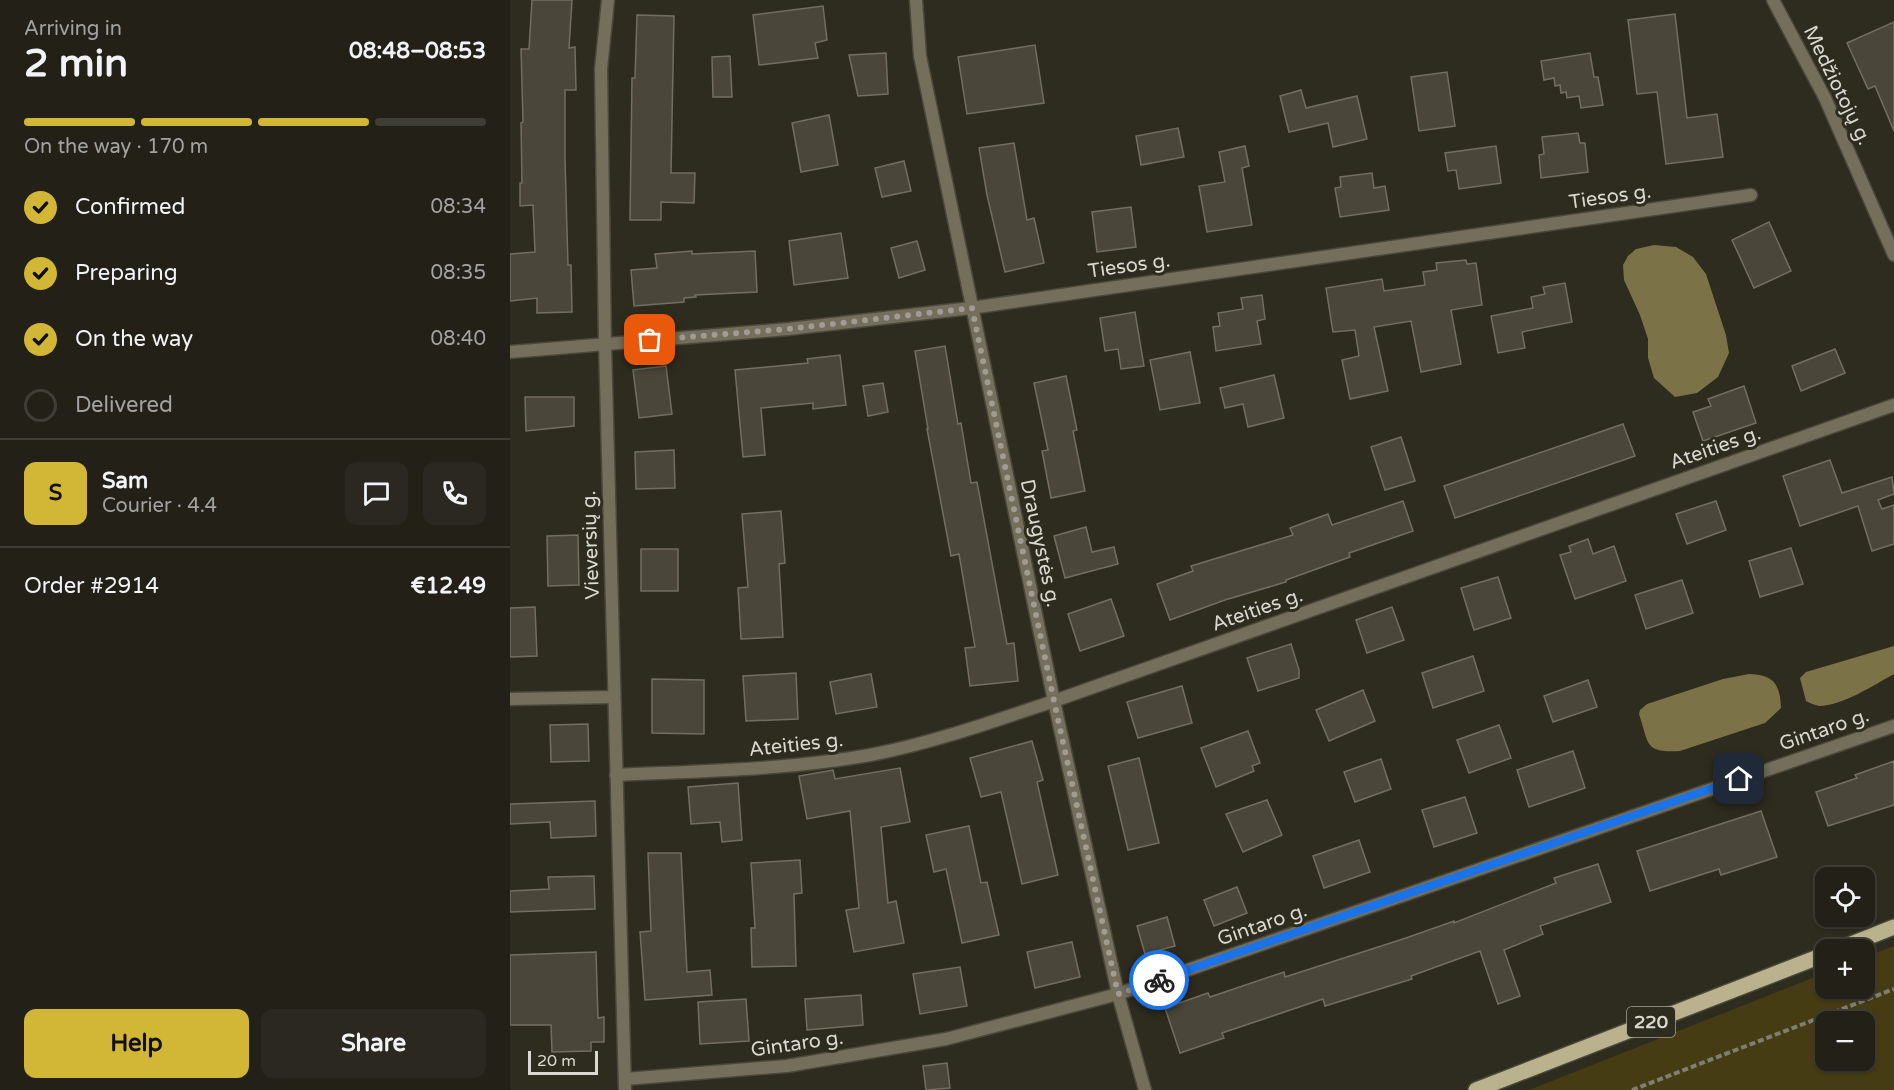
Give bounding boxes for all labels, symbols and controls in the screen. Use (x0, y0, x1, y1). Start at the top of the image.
text: Arriving in (24, 17, 122, 41)
street label: Medžiotojų g. (1798, 22, 1876, 149)
text: 08:48–08:53 (349, 38, 486, 64)
text: 2 min (24, 40, 128, 87)
text: On the way · 170 m (24, 135, 208, 159)
street label: Tiesos g. (1568, 179, 1653, 215)
icon: check (24, 191, 57, 224)
text: Confirmed (75, 194, 185, 220)
text: 08:34 (431, 195, 486, 219)
street label: Tiesos g. (1087, 248, 1172, 284)
icon: check (24, 257, 57, 290)
text: Preparing (75, 260, 178, 286)
text: 08:35 (431, 261, 486, 285)
pin (624, 314, 675, 365)
icon: check (24, 323, 57, 356)
icon: bag (633, 323, 666, 356)
text: On the way (75, 326, 193, 352)
text: 08:40 (431, 327, 486, 351)
text: Delivered (75, 392, 173, 418)
street label: Ateities g. (1667, 421, 1764, 475)
button: chat (345, 462, 408, 525)
button: phone (423, 462, 486, 525)
text: Sam (102, 468, 148, 494)
street label: Draugystės g. (1015, 477, 1065, 609)
text: S (49, 480, 62, 506)
street label: Vieversių g. (577, 490, 605, 600)
text: Courier · 4.4 (102, 494, 217, 518)
text: Order #2914 (24, 573, 159, 599)
text: €12.49 (410, 573, 486, 599)
street label: Ateities g. (1209, 583, 1306, 637)
street label: Gintaro g. (1776, 703, 1872, 757)
street label: Ateities g. (748, 728, 845, 762)
pin (1713, 753, 1764, 804)
icon: home (1722, 762, 1755, 795)
map controls (1815, 867, 1875, 1071)
button: locate (1815, 867, 1875, 927)
street label: Gintaro g. (1214, 898, 1310, 952)
button: + (1815, 939, 1875, 999)
courier (1129, 950, 1189, 1010)
icon: bike (1143, 964, 1176, 997)
road number: 220 (1627, 1007, 1675, 1037)
button: Help (24, 1009, 249, 1078)
button: Share (261, 1009, 486, 1078)
button: − (1815, 1011, 1875, 1071)
street label: Gintaro g. (749, 1026, 845, 1062)
scale bar (528, 1048, 598, 1076)
text: 20 m (537, 1051, 576, 1071)

